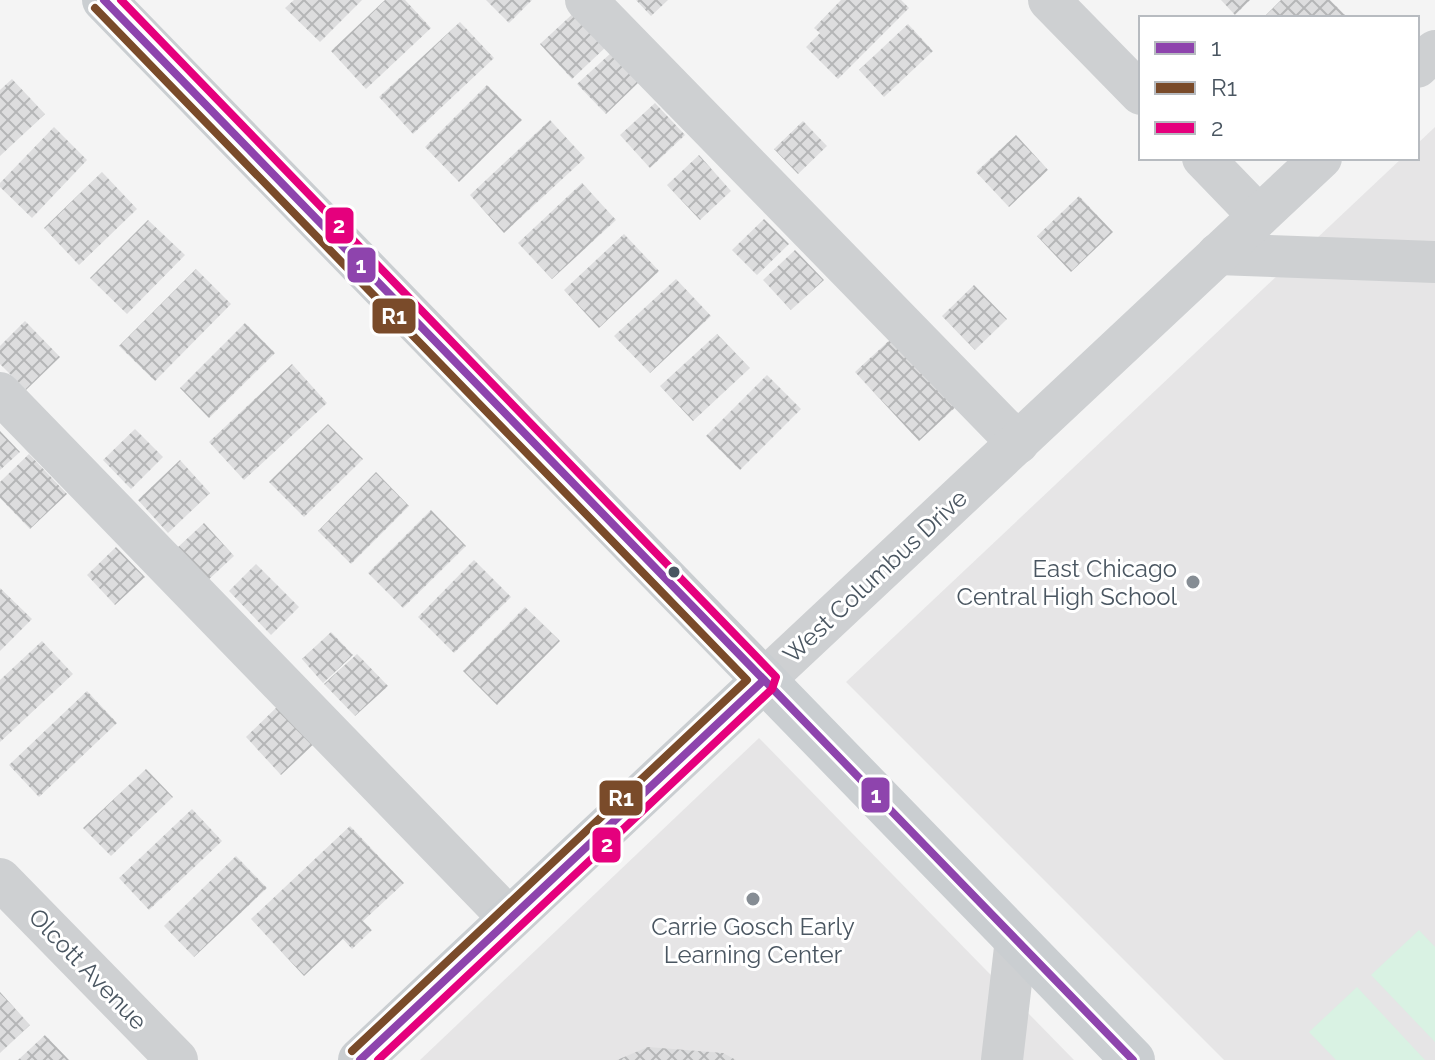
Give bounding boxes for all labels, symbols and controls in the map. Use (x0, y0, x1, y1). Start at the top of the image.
legend (1139, 16, 1419, 160)
text: 1 (1211, 33, 1221, 62)
text: R1 (1211, 73, 1237, 102)
text: 2 (1211, 113, 1224, 142)
line badge: 2 (324, 206, 355, 245)
text: 2 (333, 212, 345, 238)
line badge: 1 (346, 246, 377, 284)
text: 1 (356, 252, 367, 278)
line badge: R1 (371, 297, 417, 335)
text: R1 (381, 303, 407, 329)
street label: West Columbus Drive (777, 483, 973, 669)
place label: East Chicago Central High School (956, 554, 1177, 611)
unlabelled marker (666, 564, 682, 580)
marker: East Chicago Central High School (1184, 573, 1202, 591)
line badge: 1 (860, 776, 891, 814)
line badge: R1 (598, 779, 644, 817)
text: 1 (871, 782, 882, 808)
text: R1 (608, 785, 634, 811)
line badge: 2 (591, 826, 622, 864)
text: 2 (601, 831, 613, 857)
marker: Carrie Gosch Early Learning Center (744, 890, 762, 908)
street label: Olcott Avenue (23, 902, 153, 1036)
place label: Carrie Gosch Early Learning Center (651, 912, 855, 969)

